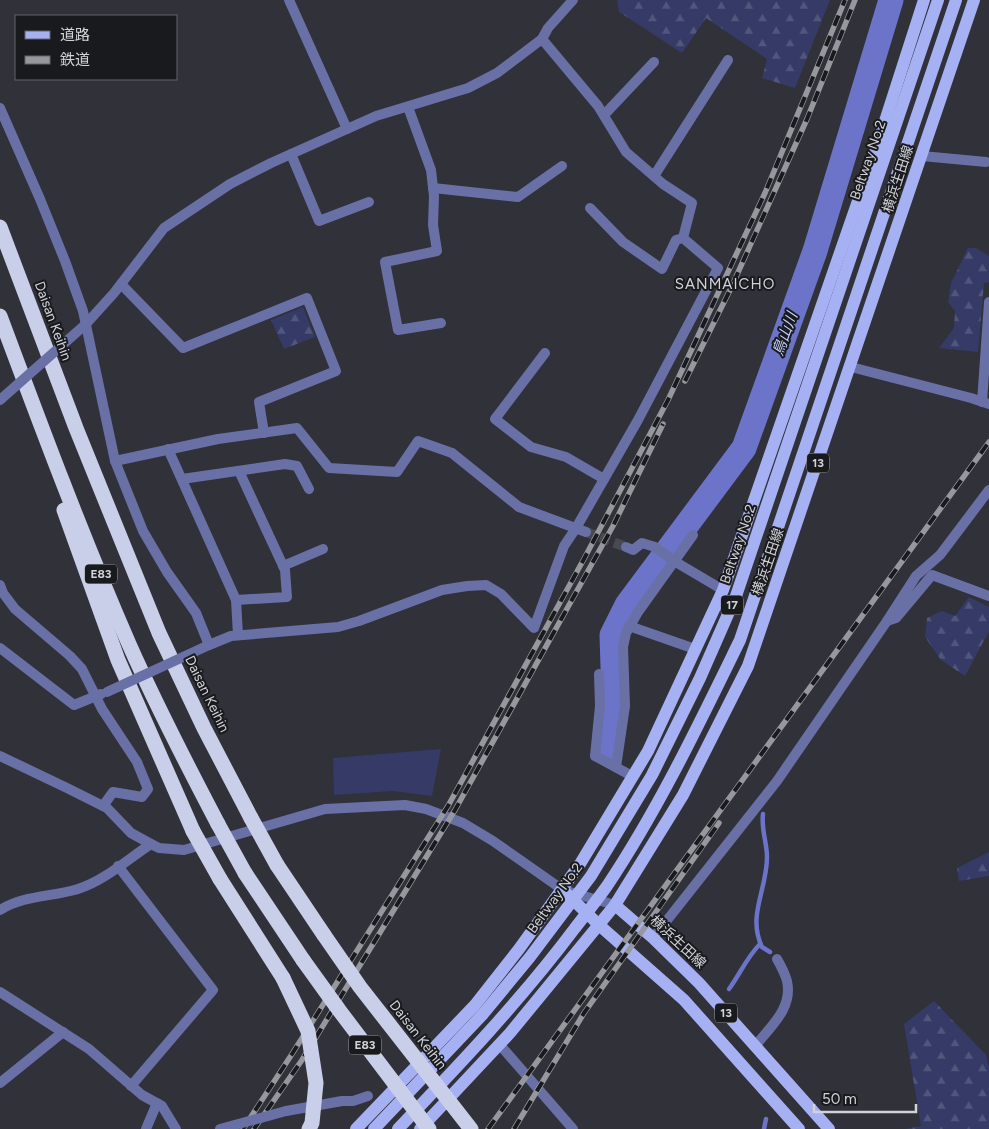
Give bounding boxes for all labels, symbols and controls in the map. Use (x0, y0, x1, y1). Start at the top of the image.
legend (15, 15, 178, 80)
text: 道路 (60, 26, 90, 44)
text: 鉄道 (60, 51, 90, 69)
street label: Beltway No.2 (846, 118, 890, 202)
street label: 横浜生田線 (879, 143, 917, 215)
district label: SANMAICHO (675, 275, 775, 293)
street label: Daisan Keihin (31, 279, 75, 363)
water label: 鳥山川 (769, 308, 802, 358)
road number: 13 (807, 453, 829, 472)
street label: Beltway No.2 (716, 502, 760, 586)
street label: 横浜生田線 (749, 526, 787, 598)
road number: E83 (85, 564, 117, 584)
road number: 17 (721, 596, 743, 614)
street label: Daisan Keihin (181, 653, 233, 735)
street label: Beltway No.2 (524, 859, 586, 937)
street label: 横浜生田線 (647, 912, 709, 972)
street label: Daisan Keihin (386, 997, 450, 1073)
road number: 13 (715, 1004, 737, 1022)
road number: E83 (349, 1036, 381, 1054)
scale bar (814, 1082, 916, 1114)
text: 50 m (822, 1090, 857, 1108)

